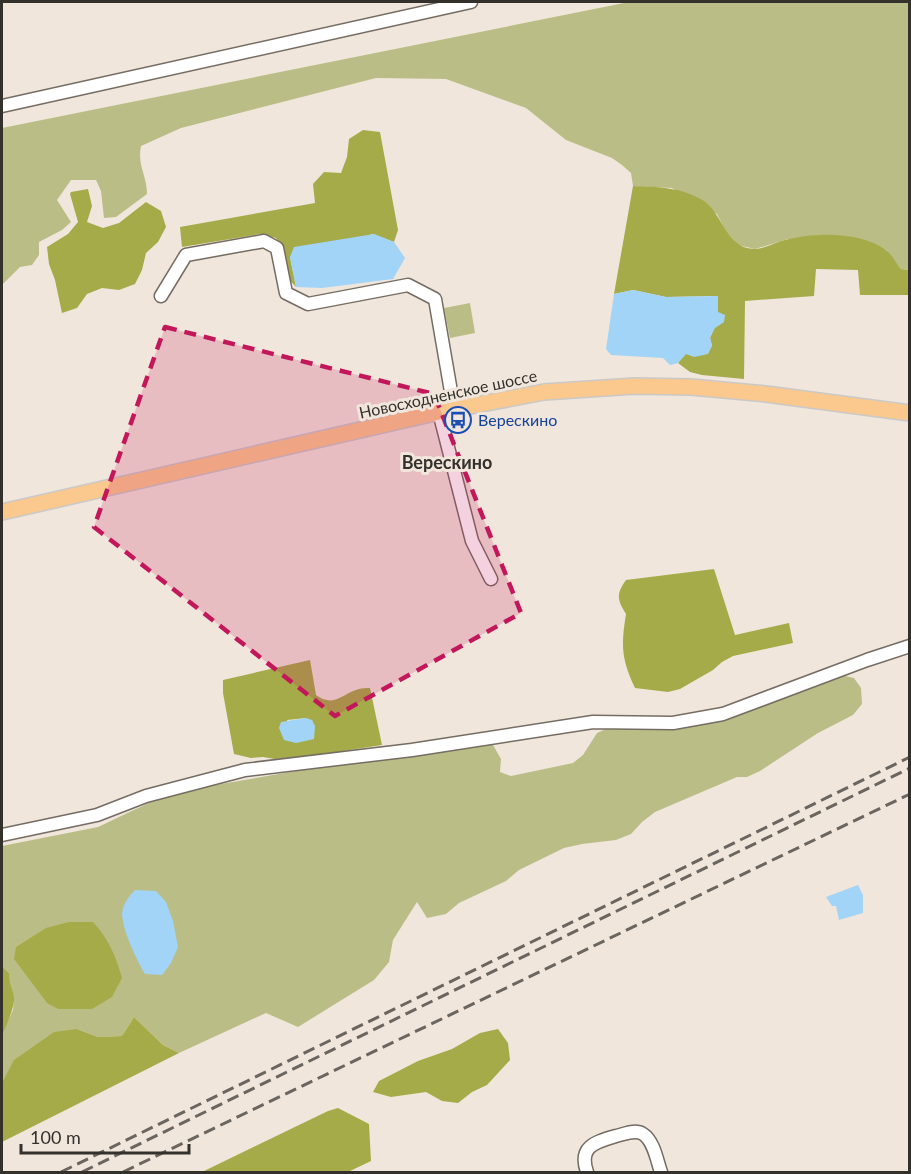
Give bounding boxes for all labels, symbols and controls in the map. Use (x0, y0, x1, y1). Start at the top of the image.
street label: Новосходненское шоссе (357, 365, 539, 422)
bus stop icon: Верескино (443, 405, 473, 435)
place label: Верескино (478, 410, 557, 429)
district label: Верескино (402, 451, 492, 473)
scale bar (21, 1117, 189, 1155)
text: 100 m (30, 1126, 81, 1148)

